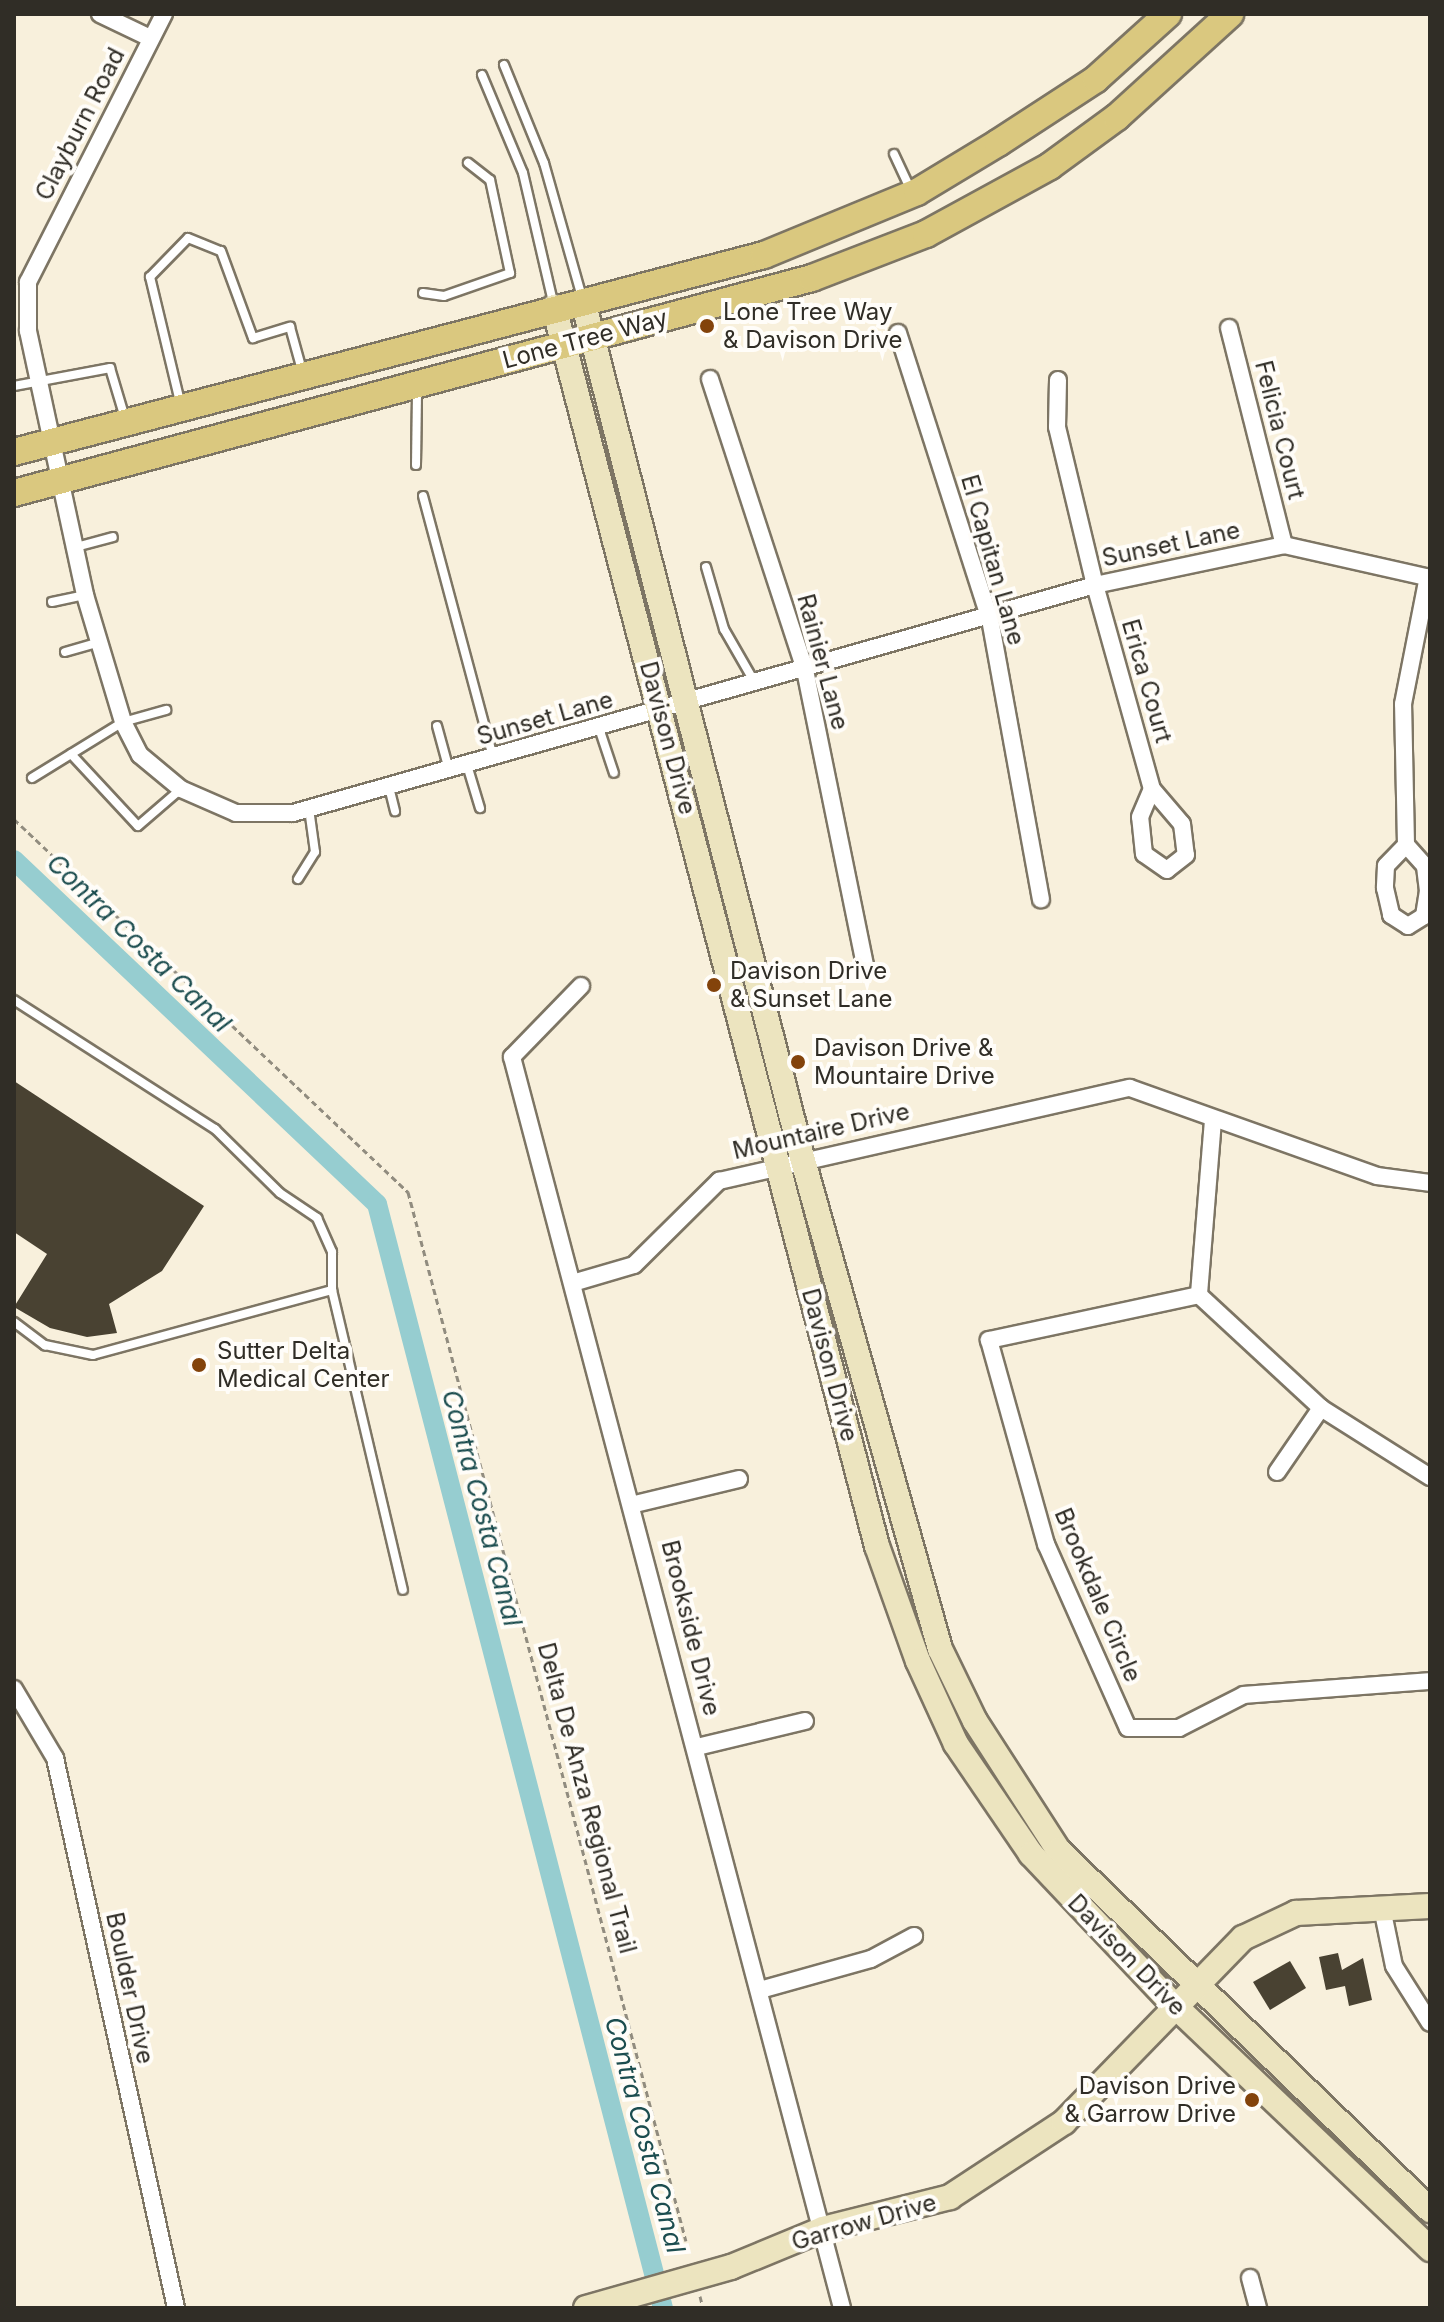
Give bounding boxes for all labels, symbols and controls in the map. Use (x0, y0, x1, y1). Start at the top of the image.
street label: Clayburn Road (29, 43, 131, 205)
place label: Lone Tree Way & Davison Drive (723, 298, 902, 354)
street label: Lone Tree Way (499, 303, 671, 375)
marker: Lone Tree Way & Davison Drive (698, 317, 716, 335)
street label: Felicia Court (1249, 358, 1311, 502)
street label: El Capitan Lane (955, 471, 1031, 649)
street label: Sunset Lane (1099, 515, 1243, 573)
street label: Rainier Lane (791, 591, 855, 733)
street label: Erica Court (1116, 616, 1178, 746)
street label: Davison Drive (634, 658, 702, 818)
street label: Sunset Lane (474, 685, 616, 751)
water label: Contra Costa Canal (41, 847, 237, 1039)
place label: Davison Drive & Sunset Lane (730, 957, 892, 1013)
marker: Davison Drive & Sunset Lane (705, 976, 723, 994)
place label: Davison Drive & Mountaire Drive (814, 1034, 995, 1090)
marker: Davison Drive & Mountaire Drive (789, 1053, 807, 1071)
street label: Mountaire Drive (730, 1097, 912, 1165)
street label: Davison Drive (796, 1285, 864, 1445)
place label: Sutter Delta Medical Center (217, 1337, 390, 1393)
marker: Sutter Delta Medical Center (188, 1354, 210, 1376)
water label: Contra Costa Canal (435, 1386, 529, 1630)
street label: Brookdale Circle (1048, 1504, 1148, 1686)
street label: Brookside Drive (655, 1537, 727, 1719)
street label: Delta De Anza Regional Trail (532, 1640, 642, 1956)
street label: Davison Drive (1062, 1888, 1192, 2022)
street label: Boulder Drive (100, 1910, 160, 2066)
water label: Contra Costa Canal (598, 2013, 692, 2257)
place label: Davison Drive & Garrow Drive (1064, 2072, 1236, 2128)
marker: Davison Drive & Garrow Drive (1243, 2091, 1261, 2109)
street label: Garrow Drive (788, 2188, 940, 2256)

